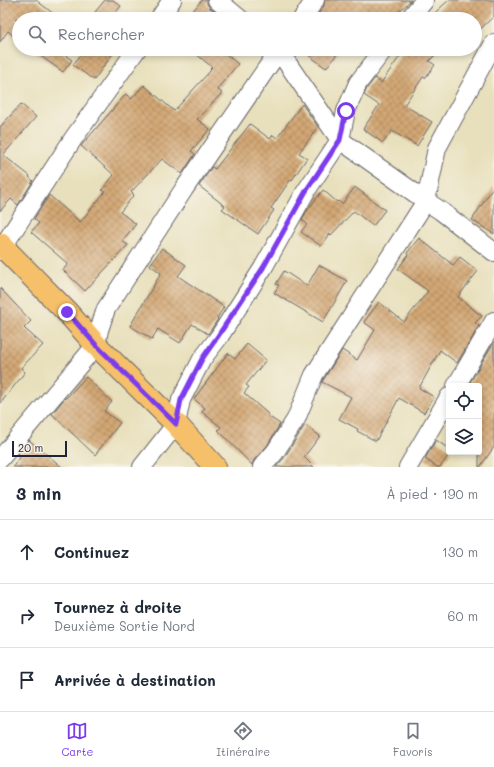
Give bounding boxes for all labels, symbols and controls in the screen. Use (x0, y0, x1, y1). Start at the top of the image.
search box (12, 12, 482, 56)
icon: search (26, 23, 48, 45)
text: Rechercher (58, 24, 145, 44)
route start (337, 102, 355, 120)
route end (58, 303, 76, 321)
map controls (446, 383, 482, 455)
button: locate (446, 383, 482, 419)
button: layers (446, 419, 482, 455)
scale bar (12, 439, 67, 458)
text: 20 m (18, 440, 43, 455)
text: 3 min (16, 482, 61, 504)
text: À pied · 190 m (387, 485, 478, 502)
icon: ahead (16, 541, 38, 563)
text: Continuez (54, 542, 129, 562)
text: 130 m (442, 543, 478, 560)
text: Tournez à droite (54, 597, 182, 617)
icon: right (16, 605, 38, 627)
text: 60 m (448, 607, 478, 624)
text: Deuxième Sortie Nord (54, 617, 195, 634)
icon: arrive (16, 669, 38, 691)
text: Arrivée à destination (54, 670, 216, 690)
tab: Carte (61, 720, 93, 759)
tab: Itinéraire (216, 720, 270, 759)
tab: Favoris (393, 720, 433, 759)

